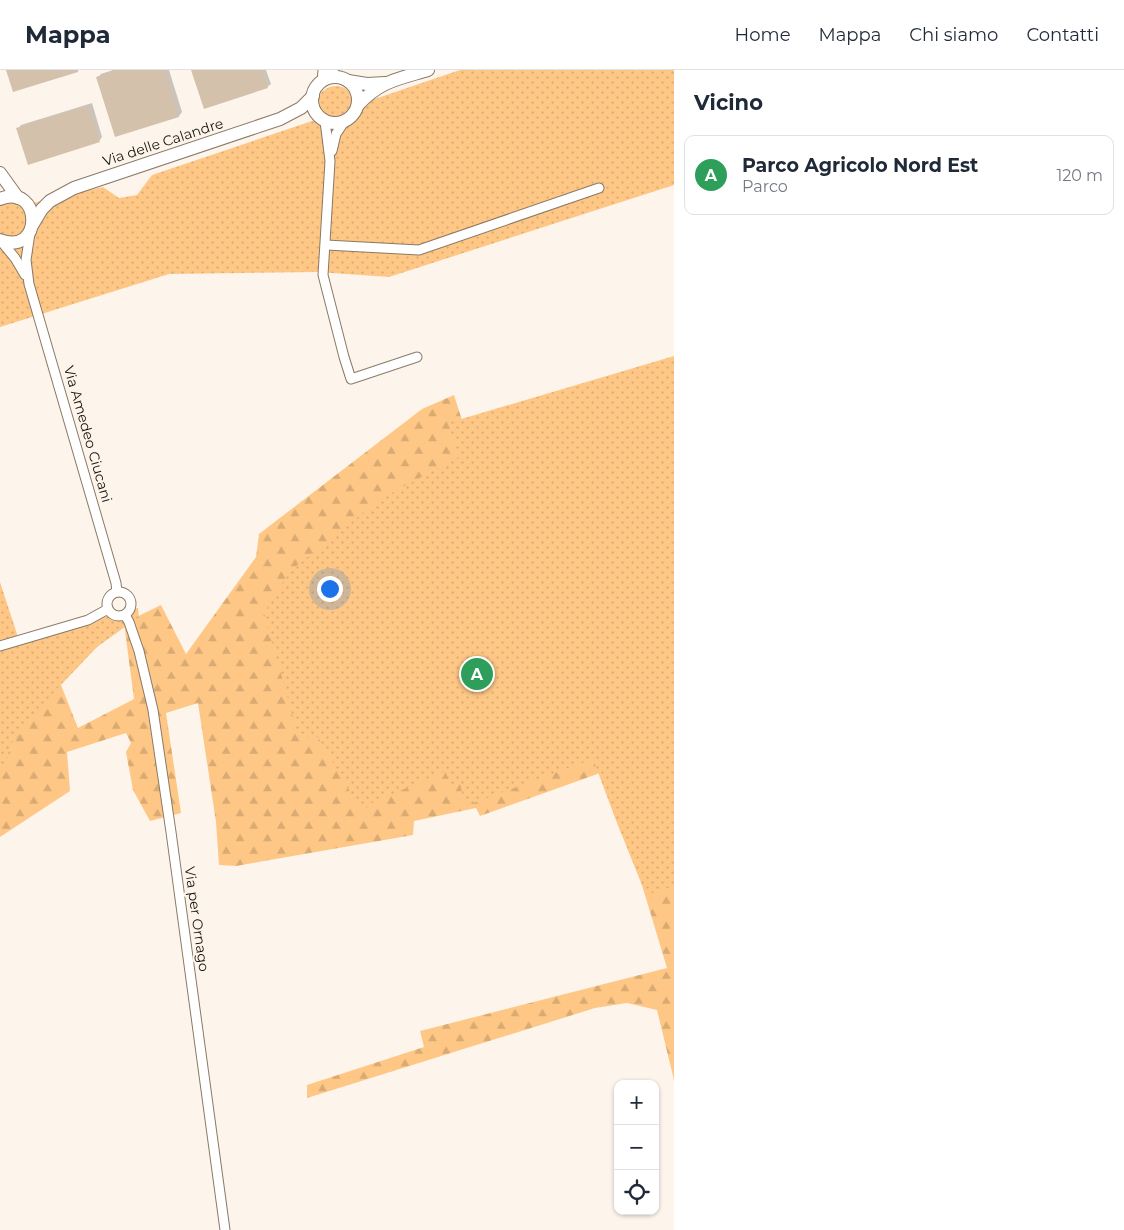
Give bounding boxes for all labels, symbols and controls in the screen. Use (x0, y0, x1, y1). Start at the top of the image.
text: Mappa (25, 20, 110, 49)
text: Home (735, 24, 791, 46)
text: Mappa (819, 24, 881, 46)
text: Chi siamo (909, 24, 998, 46)
text: Contatti (1026, 24, 1099, 46)
text: Vicino (694, 90, 763, 115)
street label: Via delle Calandre (100, 114, 226, 170)
text: Parco Agricolo Nord Est (742, 154, 978, 177)
text: A (705, 166, 717, 185)
text: 120 m (1056, 166, 1103, 185)
text: Parco (742, 177, 788, 196)
street label: Via Amedeo Ciucani (60, 364, 116, 504)
your location (317, 576, 343, 602)
pin: A (461, 655, 493, 693)
street label: Via per Ornago (181, 865, 213, 973)
map controls (614, 1080, 659, 1215)
button: + (614, 1080, 659, 1125)
button: − (614, 1125, 659, 1170)
button: locate (614, 1170, 659, 1215)

